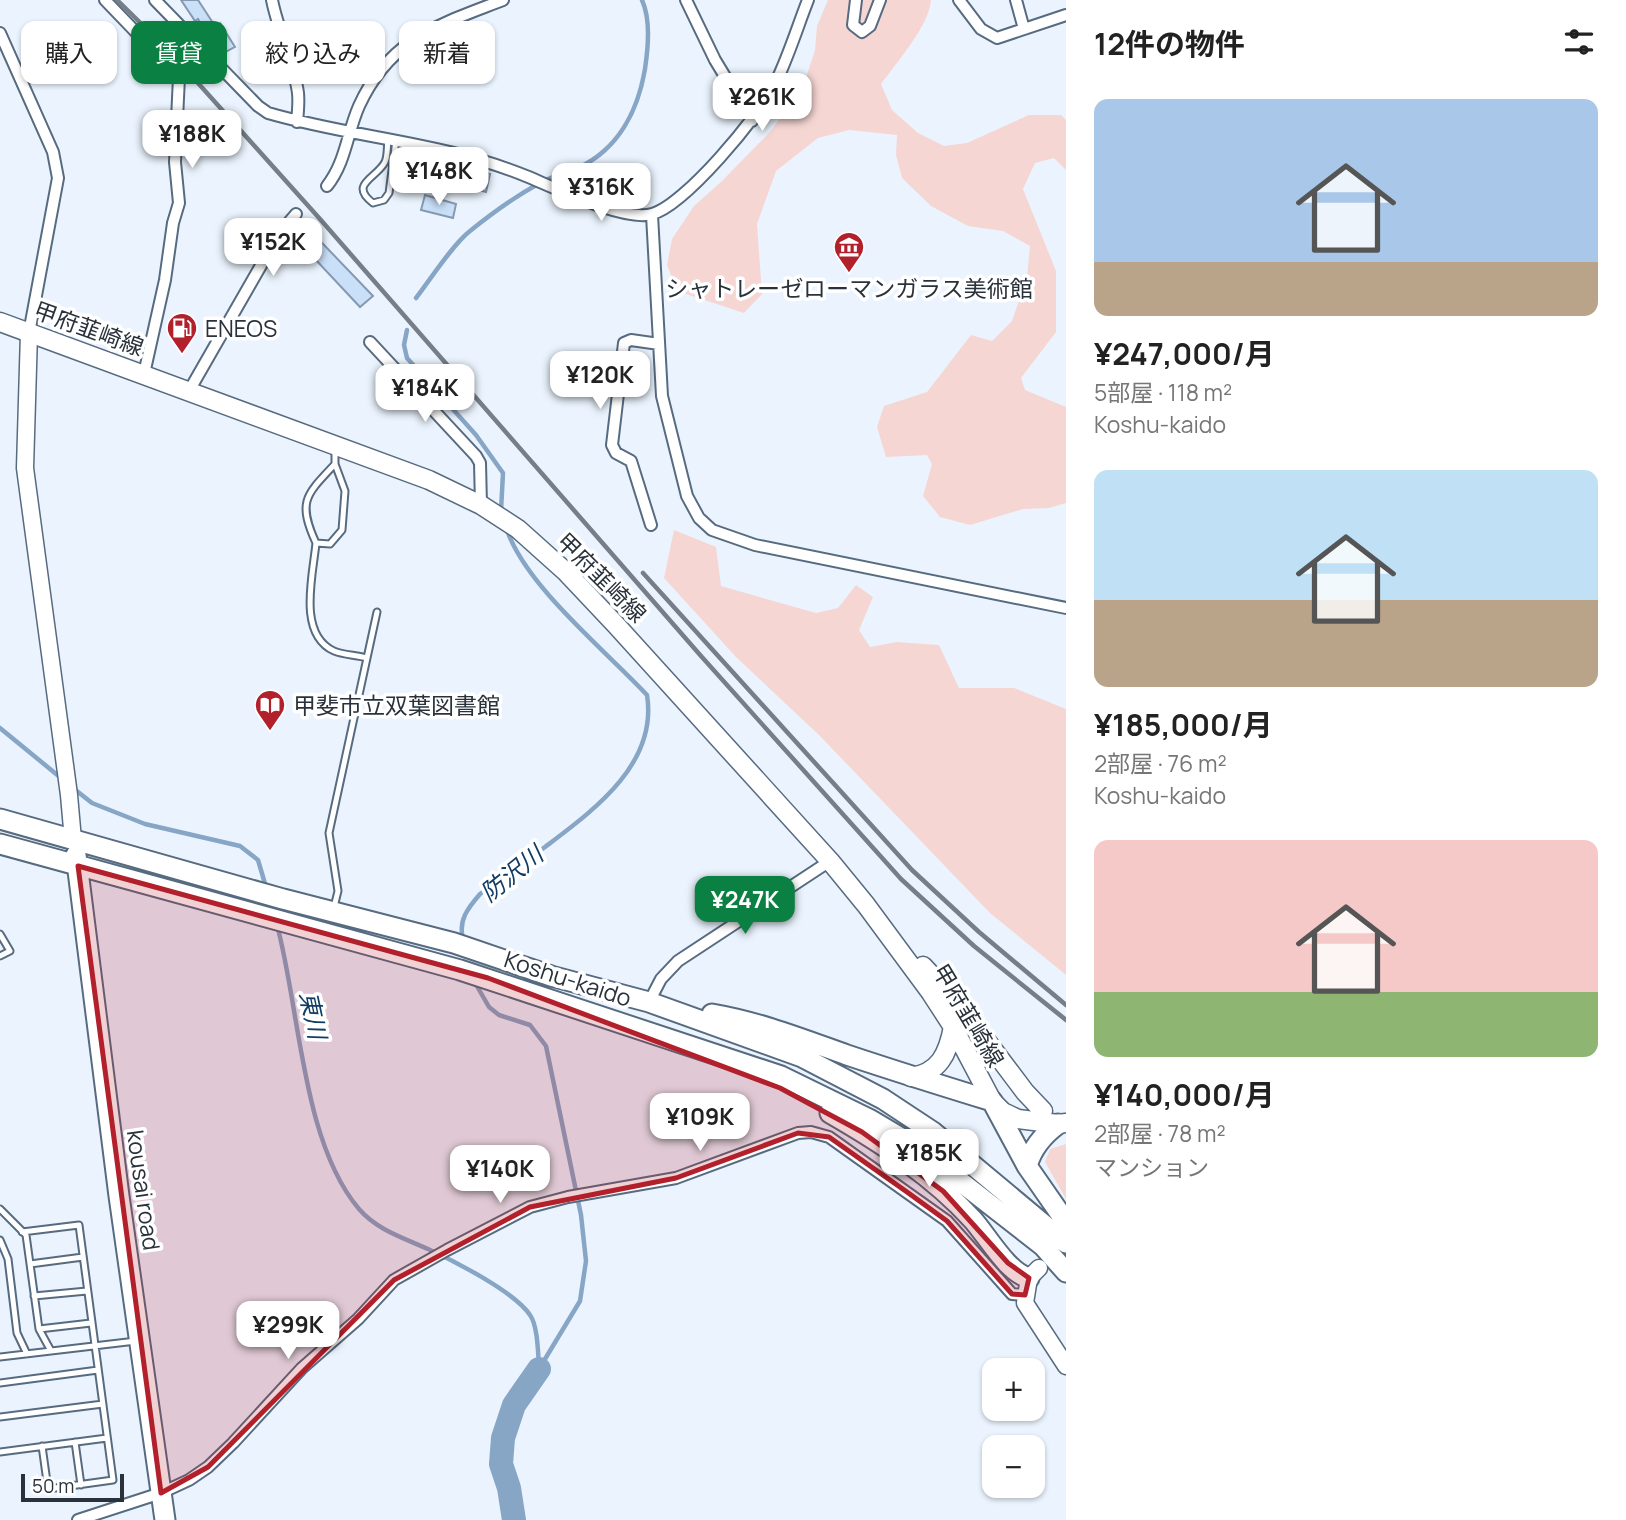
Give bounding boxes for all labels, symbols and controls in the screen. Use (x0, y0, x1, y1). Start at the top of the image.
chip: 購入 (21, 21, 117, 84)
chip: 賃貸 (131, 21, 227, 84)
chip: 絞り込み (241, 21, 385, 84)
chip: 新着 (399, 21, 495, 84)
text: 12件の物件 (1094, 23, 1245, 64)
icon: filters (1560, 23, 1598, 61)
pin: ¥261K (713, 74, 811, 133)
text: ¥261K (729, 80, 795, 112)
pin: ¥188K (143, 110, 241, 170)
text: ¥188K (158, 117, 226, 149)
icon: home (1283, 145, 1409, 271)
pin: ¥148K (390, 148, 488, 207)
text: ¥148K (405, 154, 473, 186)
pin: ¥316K (552, 164, 650, 223)
text: ¥316K (568, 170, 634, 202)
pin: ¥152K (224, 218, 322, 278)
text: ¥152K (240, 225, 306, 257)
museum icon: シャトレーゼローマンガラス美術館 (832, 230, 866, 274)
place label: シャトレーゼローマンガラス美術館 (665, 272, 1033, 304)
street label: 甲府韮崎線 (29, 293, 149, 363)
fuel station icon: ENEOS (165, 311, 199, 355)
place label: ENEOS (205, 312, 277, 344)
text: ¥247,000/月 (1094, 333, 1275, 374)
pin: ¥120K (551, 352, 649, 411)
text: ¥120K (566, 358, 634, 390)
pin: ¥184K (376, 364, 474, 424)
text: ¥184K (391, 371, 459, 403)
text: 5部屋 · 118 m² (1094, 376, 1232, 408)
text: Koshu-kaido (1094, 408, 1226, 440)
icon: home (1283, 516, 1409, 642)
street label: 甲府韮崎線 (550, 525, 654, 629)
library icon: 甲斐市立双葉図書館 (253, 688, 287, 732)
place label: 甲斐市立双葉図書館 (293, 689, 500, 721)
text: ¥185,000/月 (1094, 704, 1273, 745)
text: 2部屋 · 76 m² (1094, 747, 1227, 779)
text: Koshu-kaido (1094, 779, 1226, 811)
water label: 防沢川 (473, 836, 552, 908)
pin: ¥247K (696, 876, 794, 936)
text: ¥247K (711, 883, 779, 915)
icon: home (1283, 886, 1409, 1012)
street label: Koshu-kaido (500, 942, 636, 1014)
street label: 甲府韮崎線 (926, 957, 1012, 1073)
water label: 東川 (293, 988, 336, 1045)
text: ¥140,000/月 (1094, 1074, 1275, 1115)
pin: ¥109K (651, 1094, 749, 1153)
text: ¥109K (666, 1100, 734, 1132)
text: 2部屋 · 78 m² (1094, 1117, 1226, 1149)
street label: kousai road (120, 1128, 168, 1252)
pin: ¥185K (880, 1130, 978, 1189)
text: ¥185K (896, 1136, 962, 1168)
pin: ¥140K (451, 1146, 549, 1205)
text: マンション (1094, 1151, 1209, 1183)
text: ¥140K (466, 1152, 534, 1184)
pin: ¥299K (239, 1302, 337, 1361)
text: ¥299K (252, 1308, 324, 1340)
map controls (982, 1358, 1045, 1498)
button: + (982, 1358, 1045, 1421)
button: − (982, 1435, 1045, 1498)
scale bar (21, 1471, 124, 1503)
text: 50 m (32, 1473, 74, 1499)

